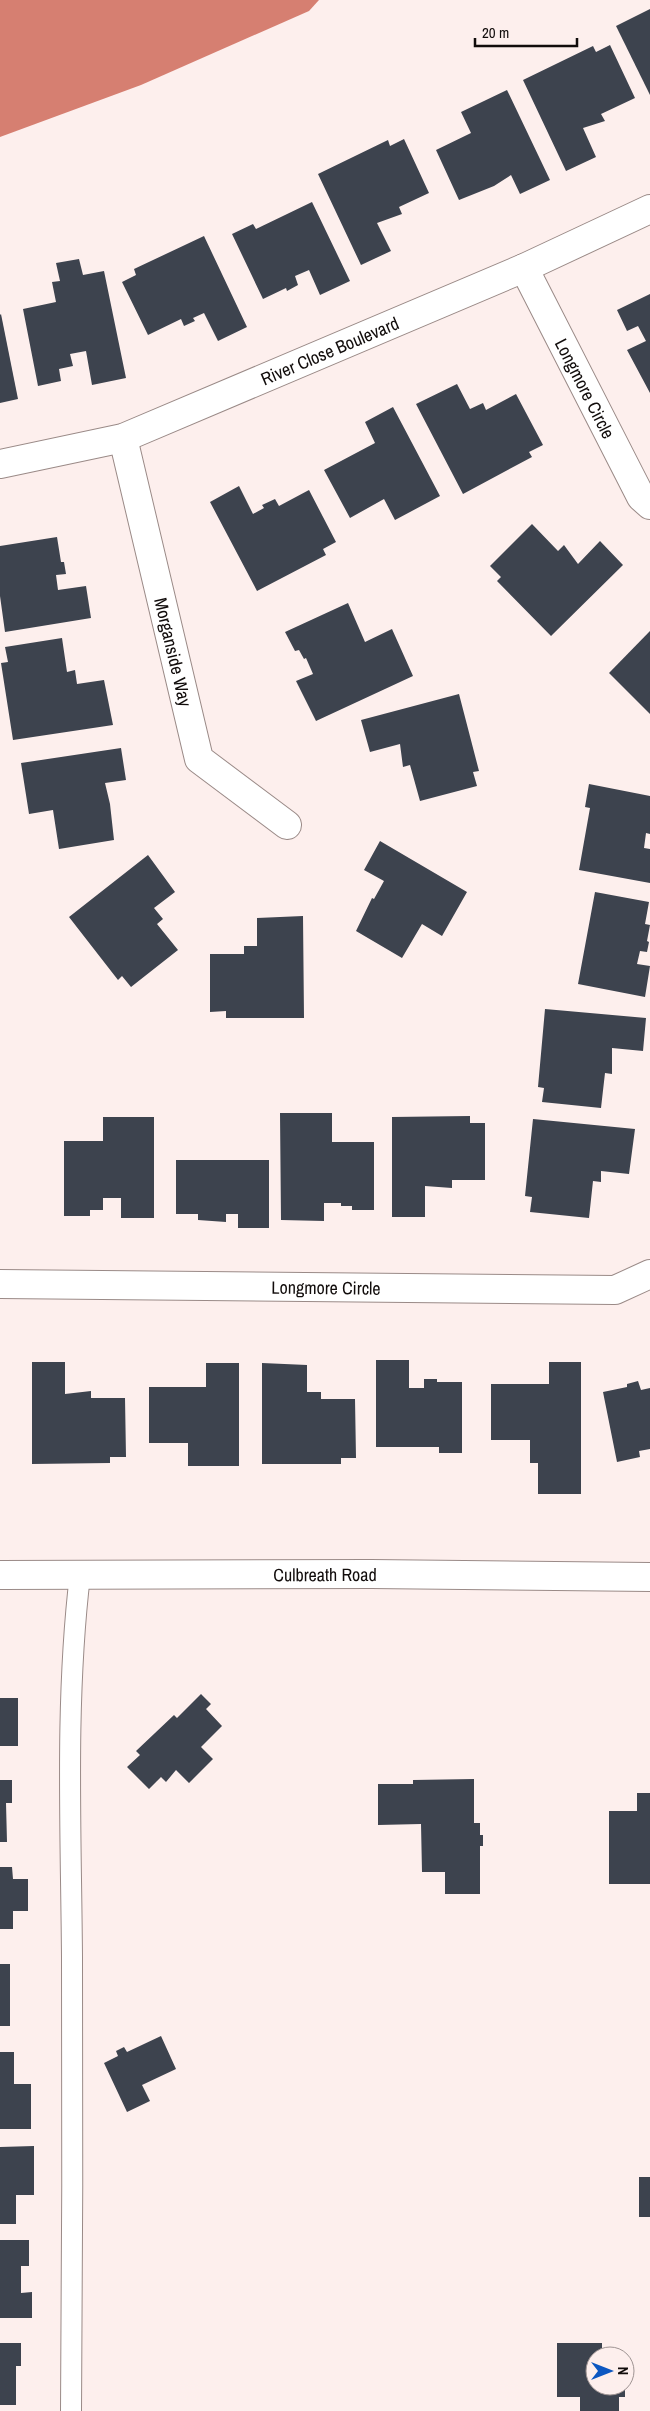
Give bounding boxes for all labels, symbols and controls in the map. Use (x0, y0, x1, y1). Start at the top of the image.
scale bar (475, 15, 578, 47)
text: 20 m (482, 22, 509, 43)
street label: River Close Boulevard (257, 310, 402, 391)
street label: Longmore Circle (549, 334, 621, 443)
street label: Morganside Way (149, 595, 199, 710)
street label: Longmore Circle (271, 1274, 381, 1300)
street label: Culbreath Road (273, 1561, 377, 1587)
north arrow (585, 2346, 635, 2396)
text: N (614, 2367, 632, 2375)

